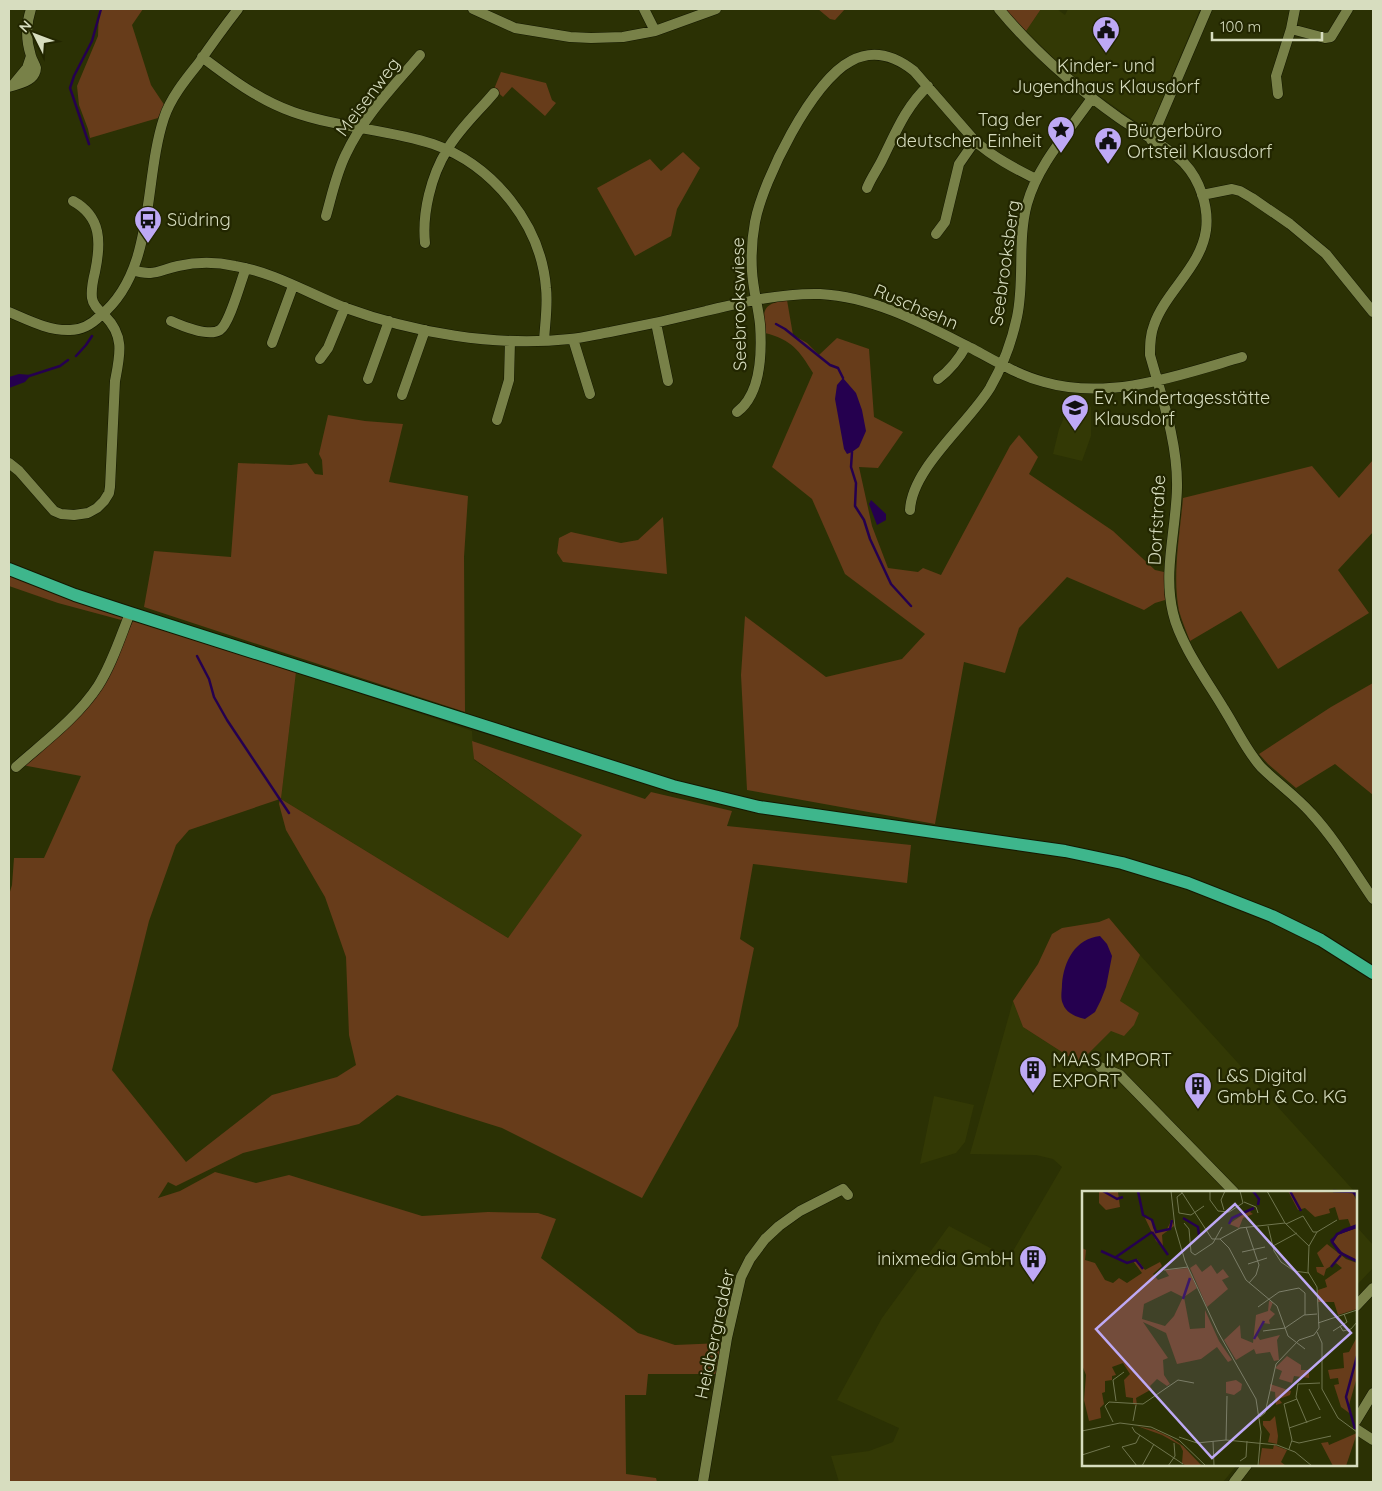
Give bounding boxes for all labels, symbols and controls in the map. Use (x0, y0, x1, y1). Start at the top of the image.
north arrow (10, 10, 60, 60)
scale bar (1212, 10, 1322, 42)
public building icon: Kinder- und Jugendhaus Klausdorf (1091, 15, 1121, 54)
text: N (15, 16, 35, 36)
text: 100 m (1220, 17, 1261, 36)
street label: Meisenweg (330, 53, 405, 141)
place label: Kinder- und Jugendhaus Klausdorf (1012, 54, 1201, 98)
place label: Tag der deutschen Einheit (896, 108, 1042, 152)
place icon: Tag der deutschen Einheit (1046, 115, 1076, 154)
place label: Bürgerbüro Ortsteil Klausdorf (1127, 119, 1273, 163)
public building icon: Bürgerbüro Ortsteil Klausdorf (1093, 126, 1123, 165)
street label: Seebrooksberg (984, 199, 1025, 327)
bus stop icon: Südring (133, 205, 163, 244)
place label: Südring (167, 208, 231, 231)
street label: Seebrookswiese (726, 237, 751, 371)
street label: Ruschsehn (871, 278, 962, 335)
place label: Ev. Kindertagesstätte Klausdorf (1094, 386, 1270, 430)
school or university icon: Ev. Kindertagesstätte Klausdorf (1060, 393, 1090, 432)
street label: Dorfstraße (1143, 474, 1170, 566)
place label: MAAS IMPORT EXPORT (1052, 1048, 1172, 1092)
building icon: MAAS IMPORT EXPORT (1018, 1055, 1048, 1094)
place label: L&S Digital GmbH & Co. KG (1217, 1064, 1347, 1108)
building icon: L&S Digital GmbH & Co. KG (1183, 1071, 1213, 1110)
inset map (1082, 1191, 1357, 1466)
building icon: inixmedia GmbH (1018, 1244, 1048, 1283)
place label: inixmedia GmbH (877, 1247, 1014, 1270)
street label: Heidbergredder (689, 1267, 740, 1401)

